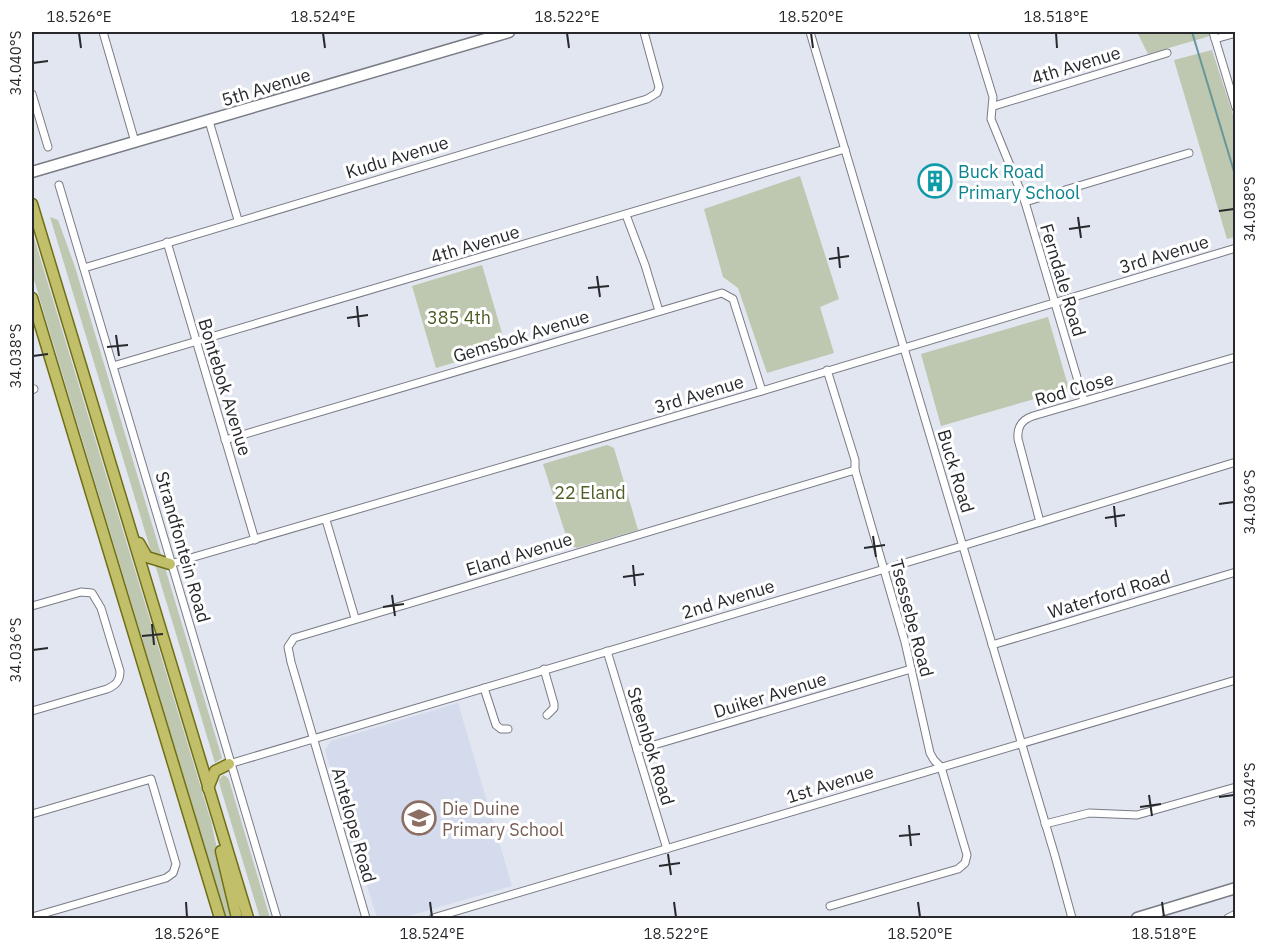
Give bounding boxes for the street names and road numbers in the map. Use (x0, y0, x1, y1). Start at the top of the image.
street label: 4th Avenue (1029, 41, 1123, 89)
street label: 5th Avenue (219, 63, 313, 111)
street label: Kudu Avenue (343, 130, 451, 184)
street label: 4th Avenue (428, 220, 522, 268)
street label: Ferndale Road (1035, 221, 1091, 339)
street label: 3rd Avenue (1117, 230, 1212, 278)
street label: Gemsbok Avenue (450, 304, 592, 368)
street label: Bontebok Avenue (193, 315, 257, 459)
street label: Rod Close (1032, 367, 1116, 411)
street label: 3rd Avenue (652, 370, 747, 418)
street label: Buck Road (932, 426, 980, 516)
street label: Strandfontein Road (150, 469, 216, 625)
street label: Eland Avenue (463, 527, 575, 581)
street label: Tsessebe Road (885, 557, 939, 679)
street label: Waterford Road (1045, 564, 1173, 624)
street label: 2nd Avenue (679, 574, 777, 624)
street label: Duiker Avenue (711, 667, 829, 723)
street label: Steenbok Road (622, 684, 680, 808)
street label: 1st Avenue (784, 760, 877, 808)
street label: Antelope Road (327, 765, 381, 885)

